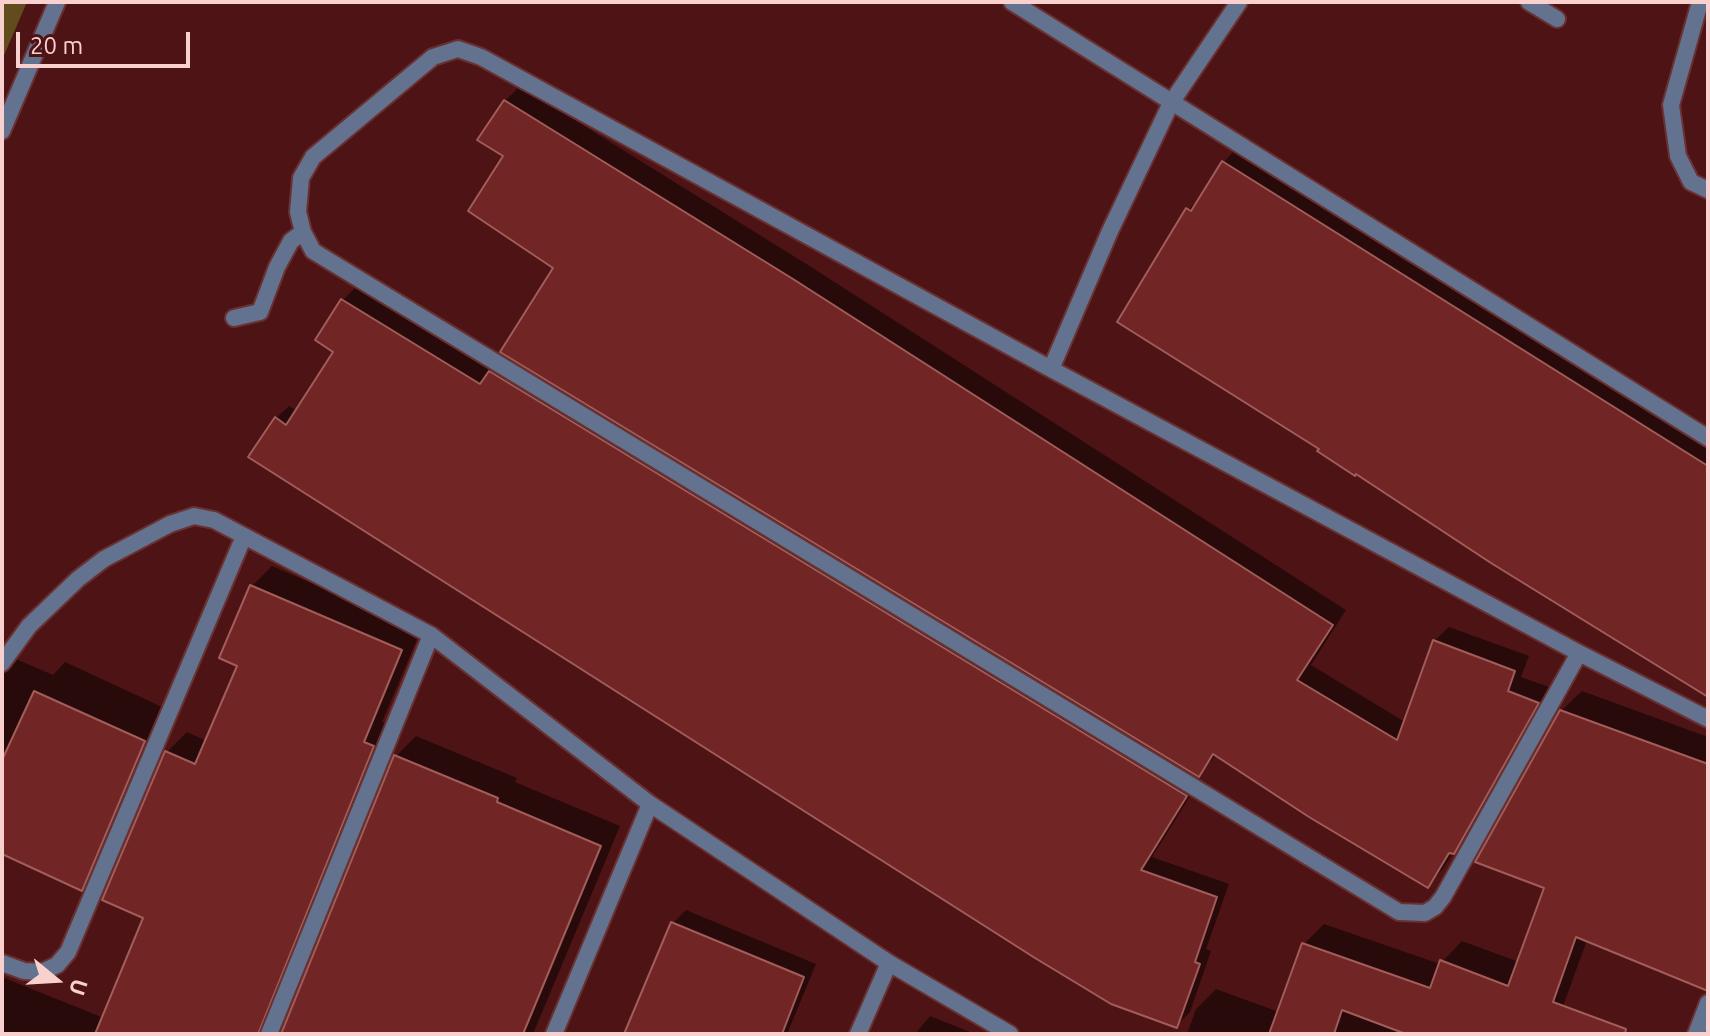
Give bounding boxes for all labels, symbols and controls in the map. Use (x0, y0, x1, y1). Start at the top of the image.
scale bar (20, 16, 194, 66)
text: 20 m (30, 32, 83, 59)
north arrow (16, 940, 96, 1020)
text: U (65, 976, 94, 999)

